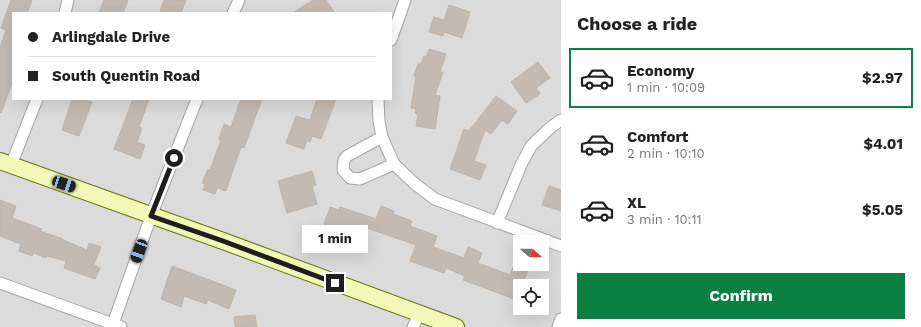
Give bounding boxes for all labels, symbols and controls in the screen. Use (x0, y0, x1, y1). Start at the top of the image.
text: Choose a ride (577, 13, 697, 34)
text: Arlingdale Drive (52, 28, 170, 46)
icon: car (579, 60, 615, 96)
text: Economy (627, 62, 694, 80)
text: South Quentin Road (52, 67, 200, 85)
text: $2.97 (862, 69, 903, 87)
text: 1 min · 10:09 (627, 80, 705, 95)
icon: car (579, 126, 615, 162)
text: Comfort (627, 128, 688, 146)
text: $4.01 (863, 135, 903, 153)
text: 2 min · 10:10 (627, 146, 705, 161)
route start (165, 149, 183, 167)
car (51, 174, 77, 194)
icon: car (579, 192, 615, 228)
text: XL (627, 194, 646, 212)
text: $5.05 (862, 201, 903, 219)
text: 3 min · 10:11 (627, 212, 702, 227)
callout: 1 min (302, 225, 368, 253)
text: 1 min (318, 231, 352, 246)
north arrow (513, 235, 549, 271)
map controls (513, 235, 549, 315)
car (129, 238, 149, 264)
button: Confirm (577, 273, 905, 319)
route end (326, 274, 344, 292)
button: locate (513, 279, 549, 315)

